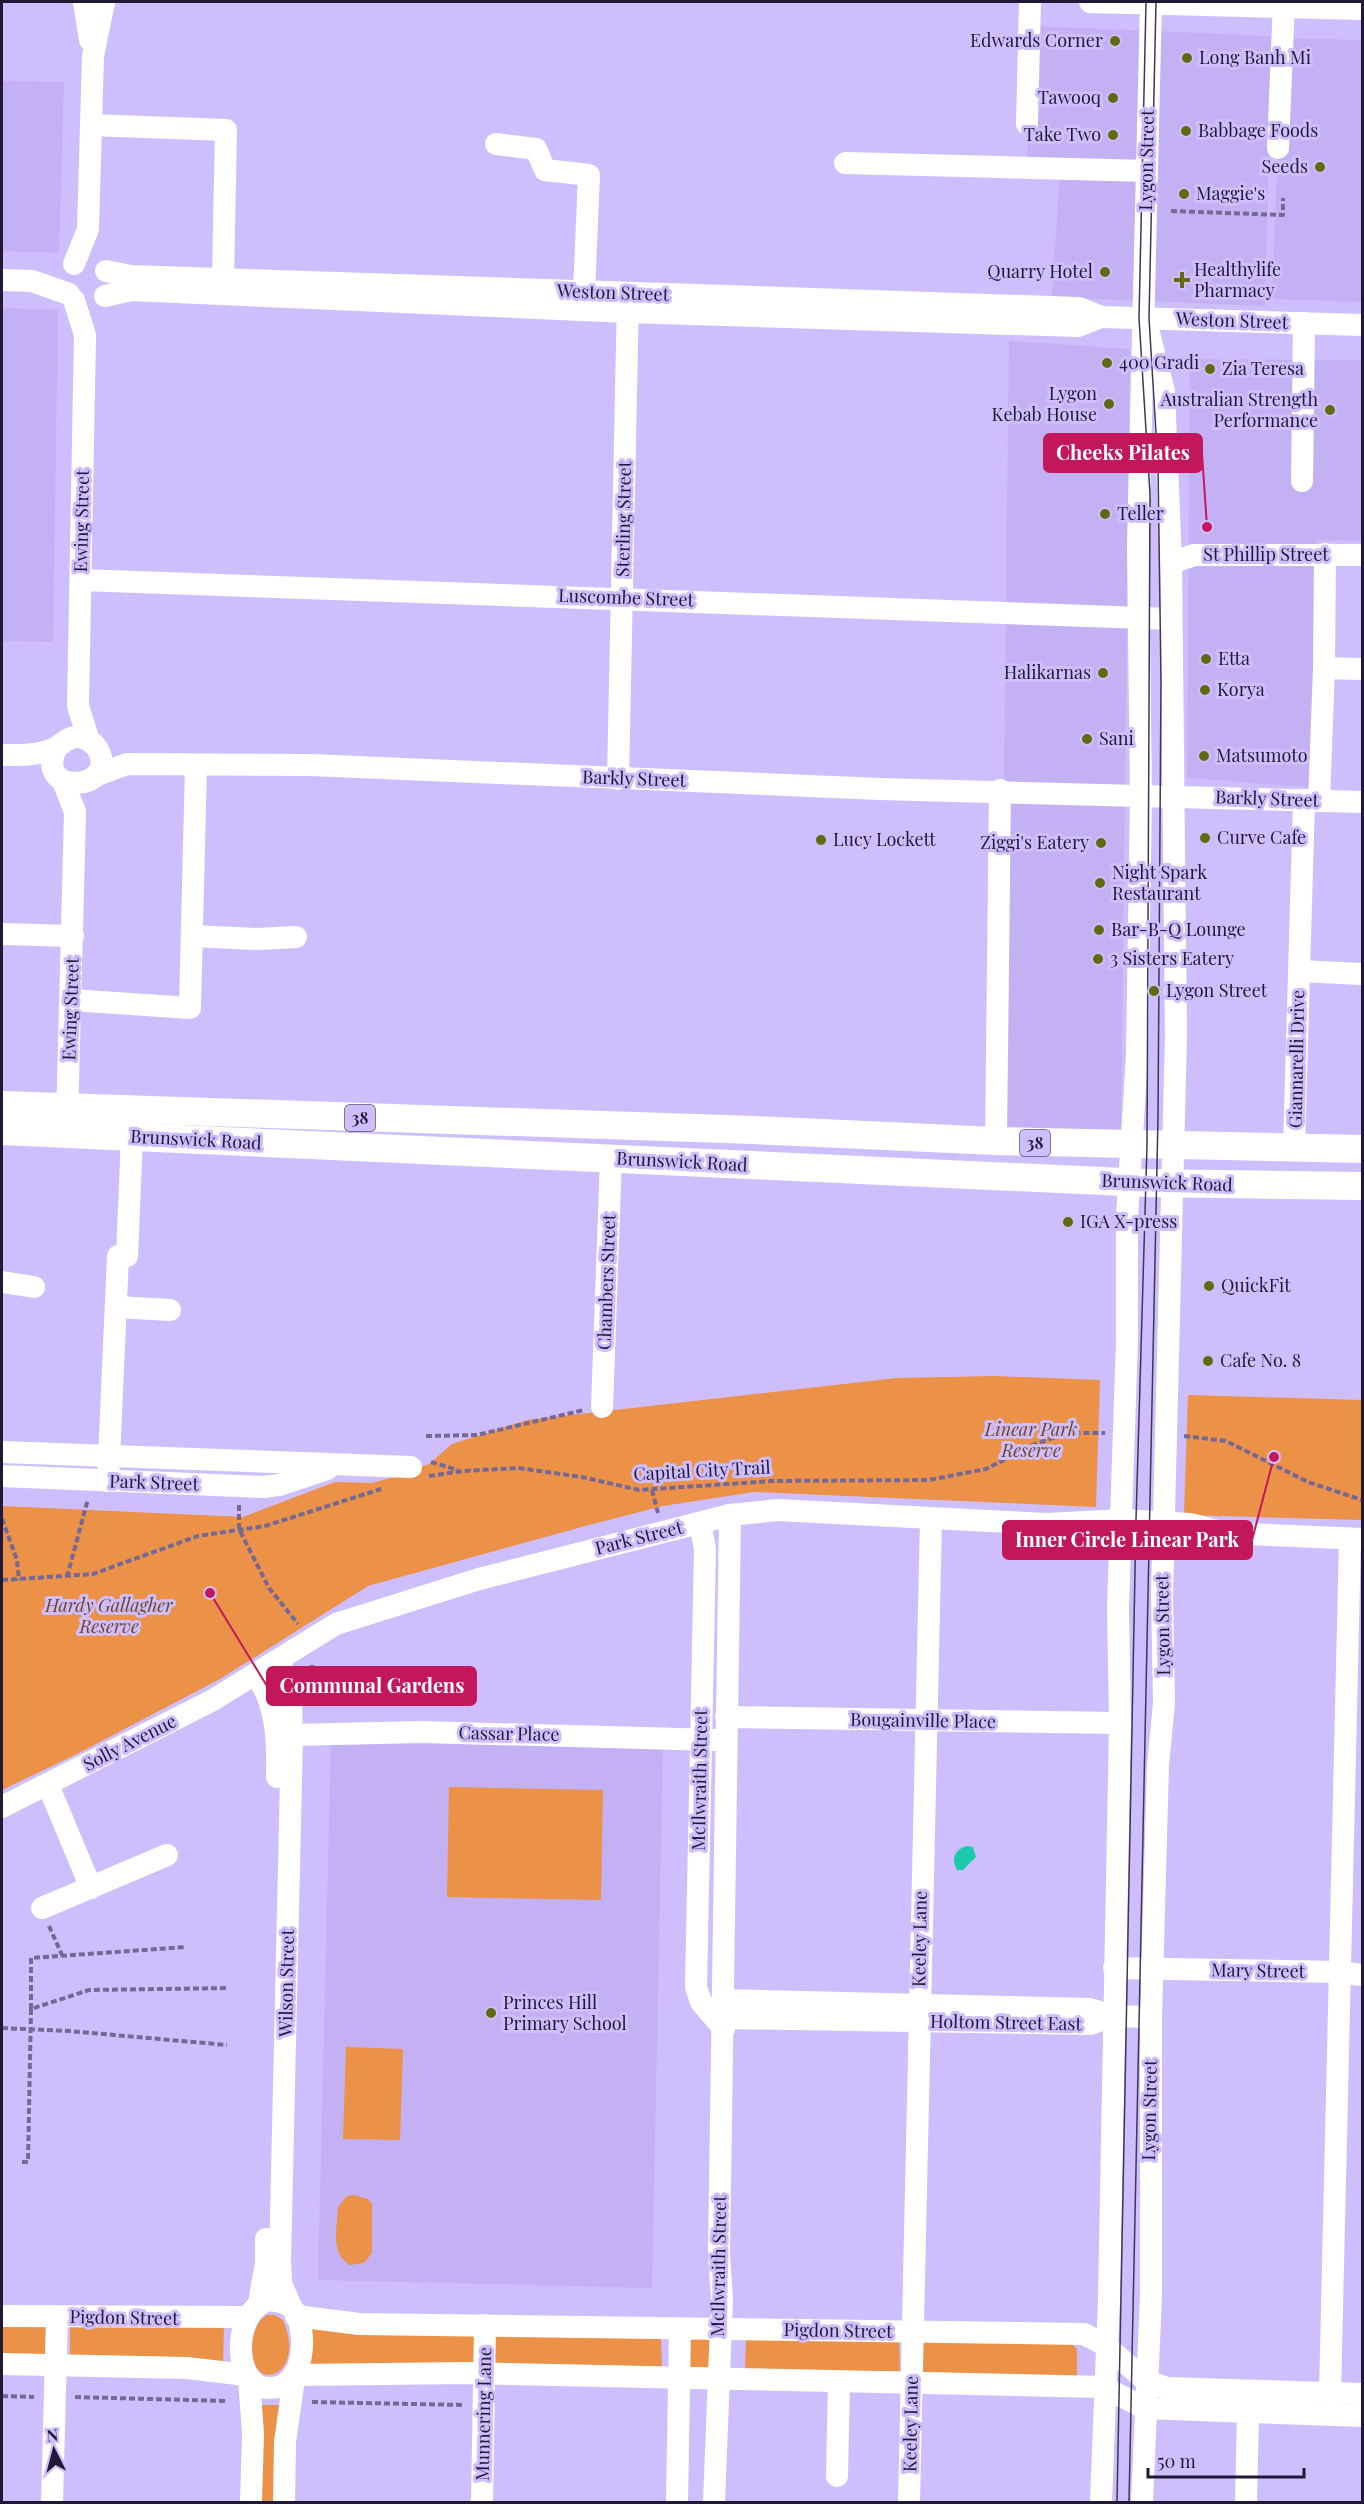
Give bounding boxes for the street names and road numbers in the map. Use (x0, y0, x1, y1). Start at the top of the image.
street label: Lygon Street (1133, 109, 1159, 211)
street label: Weston Street (556, 278, 670, 306)
street label: Weston Street (1175, 306, 1289, 334)
street label: Sterling Street (610, 460, 636, 577)
street label: Ewing Street (68, 469, 94, 573)
street label: St Phillip Street (1203, 542, 1329, 566)
street label: Luscombe Street (558, 583, 695, 611)
street label: Barkly Street (582, 764, 687, 792)
street label: Barkly Street (1215, 784, 1320, 812)
street label: Ewing Street (56, 956, 84, 1061)
street label: Giannarelli Drive (1283, 990, 1309, 1128)
road number: 38 (345, 1105, 375, 1131)
street label: Brunswick Road (130, 1124, 263, 1154)
road number: 38 (1020, 1130, 1050, 1156)
street label: Brunswick Road (616, 1146, 749, 1176)
street label: Brunswick Road (1101, 1168, 1234, 1196)
street label: Chambers Street (592, 1213, 620, 1350)
street label: Capital City Trail (633, 1454, 771, 1486)
street label: Park Street (109, 1468, 200, 1496)
street label: Park Street (592, 1514, 686, 1560)
street label: Lygon Street (1149, 1574, 1175, 1676)
street label: Bougainville Place (850, 1707, 996, 1733)
street label: Solly Avenue (79, 1708, 180, 1776)
street label: McIlwraith Street (686, 1709, 712, 1851)
street label: Cassar Place (458, 1720, 560, 1746)
street label: Keeley Lane (906, 1891, 932, 1987)
street label: Wilson Street (273, 1928, 299, 2038)
street label: Mary Street (1211, 1957, 1306, 1983)
street label: Holtom Street East (930, 2009, 1083, 2035)
street label: Lygon Street (1136, 2059, 1162, 2161)
street label: McIlwraith Street (705, 2195, 731, 2337)
street label: Pigdon Street (69, 2304, 179, 2330)
street label: Pigdon Street (783, 2317, 893, 2343)
street label: Munnering Lane (470, 2347, 496, 2481)
street label: Keeley Lane (897, 2376, 923, 2472)

